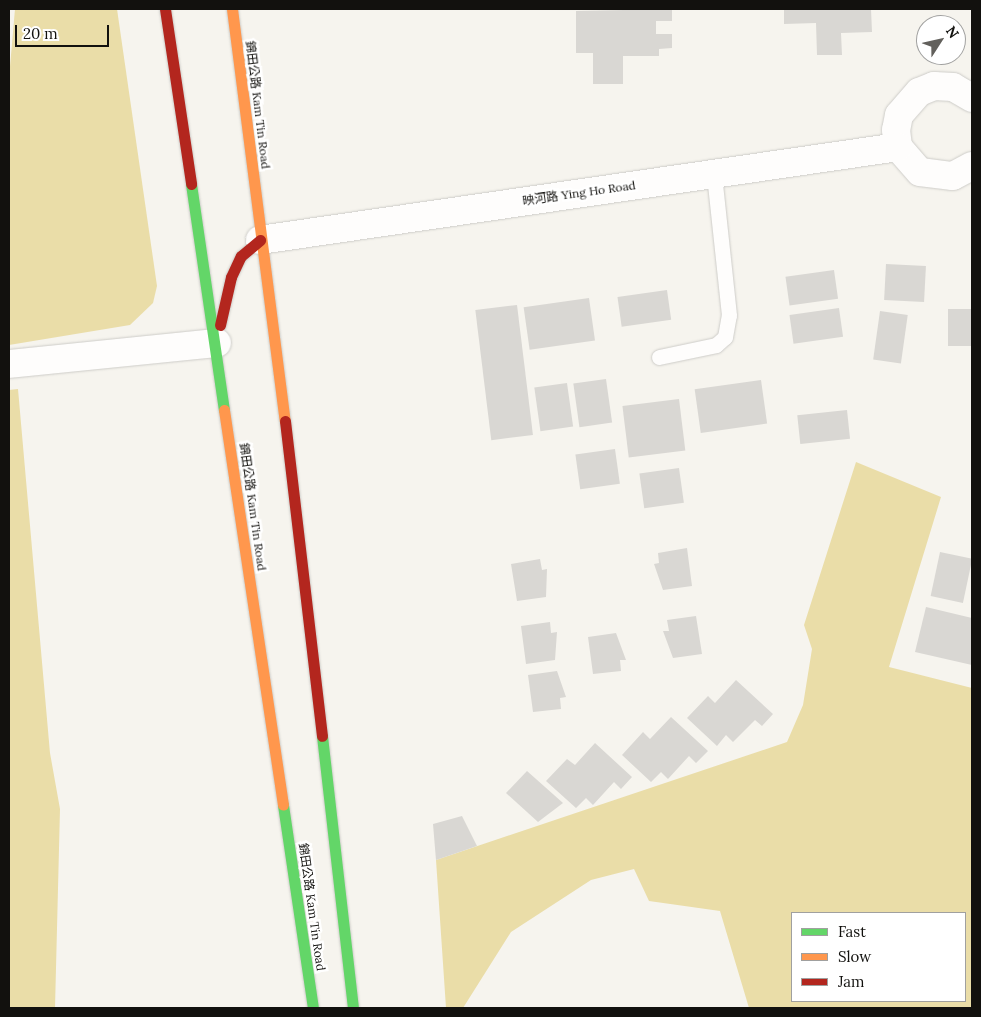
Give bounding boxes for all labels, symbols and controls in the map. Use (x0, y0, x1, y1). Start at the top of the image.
scale bar (18, 15, 111, 47)
north arrow (916, 15, 966, 65)
text: N (942, 22, 963, 42)
text: 20 m (23, 24, 58, 43)
street label: 錦田公路 Kam Tin Road (243, 40, 273, 170)
street label: 映河路 Ying Ho Road (521, 178, 637, 208)
street label: 錦田公路 Kam Tin Road (237, 442, 269, 572)
street label: 錦田公路 Kam Tin Road (296, 842, 328, 972)
legend (791, 912, 966, 1002)
text: Fast (838, 922, 866, 941)
text: Slow (838, 947, 871, 966)
text: Jam (838, 972, 865, 991)

